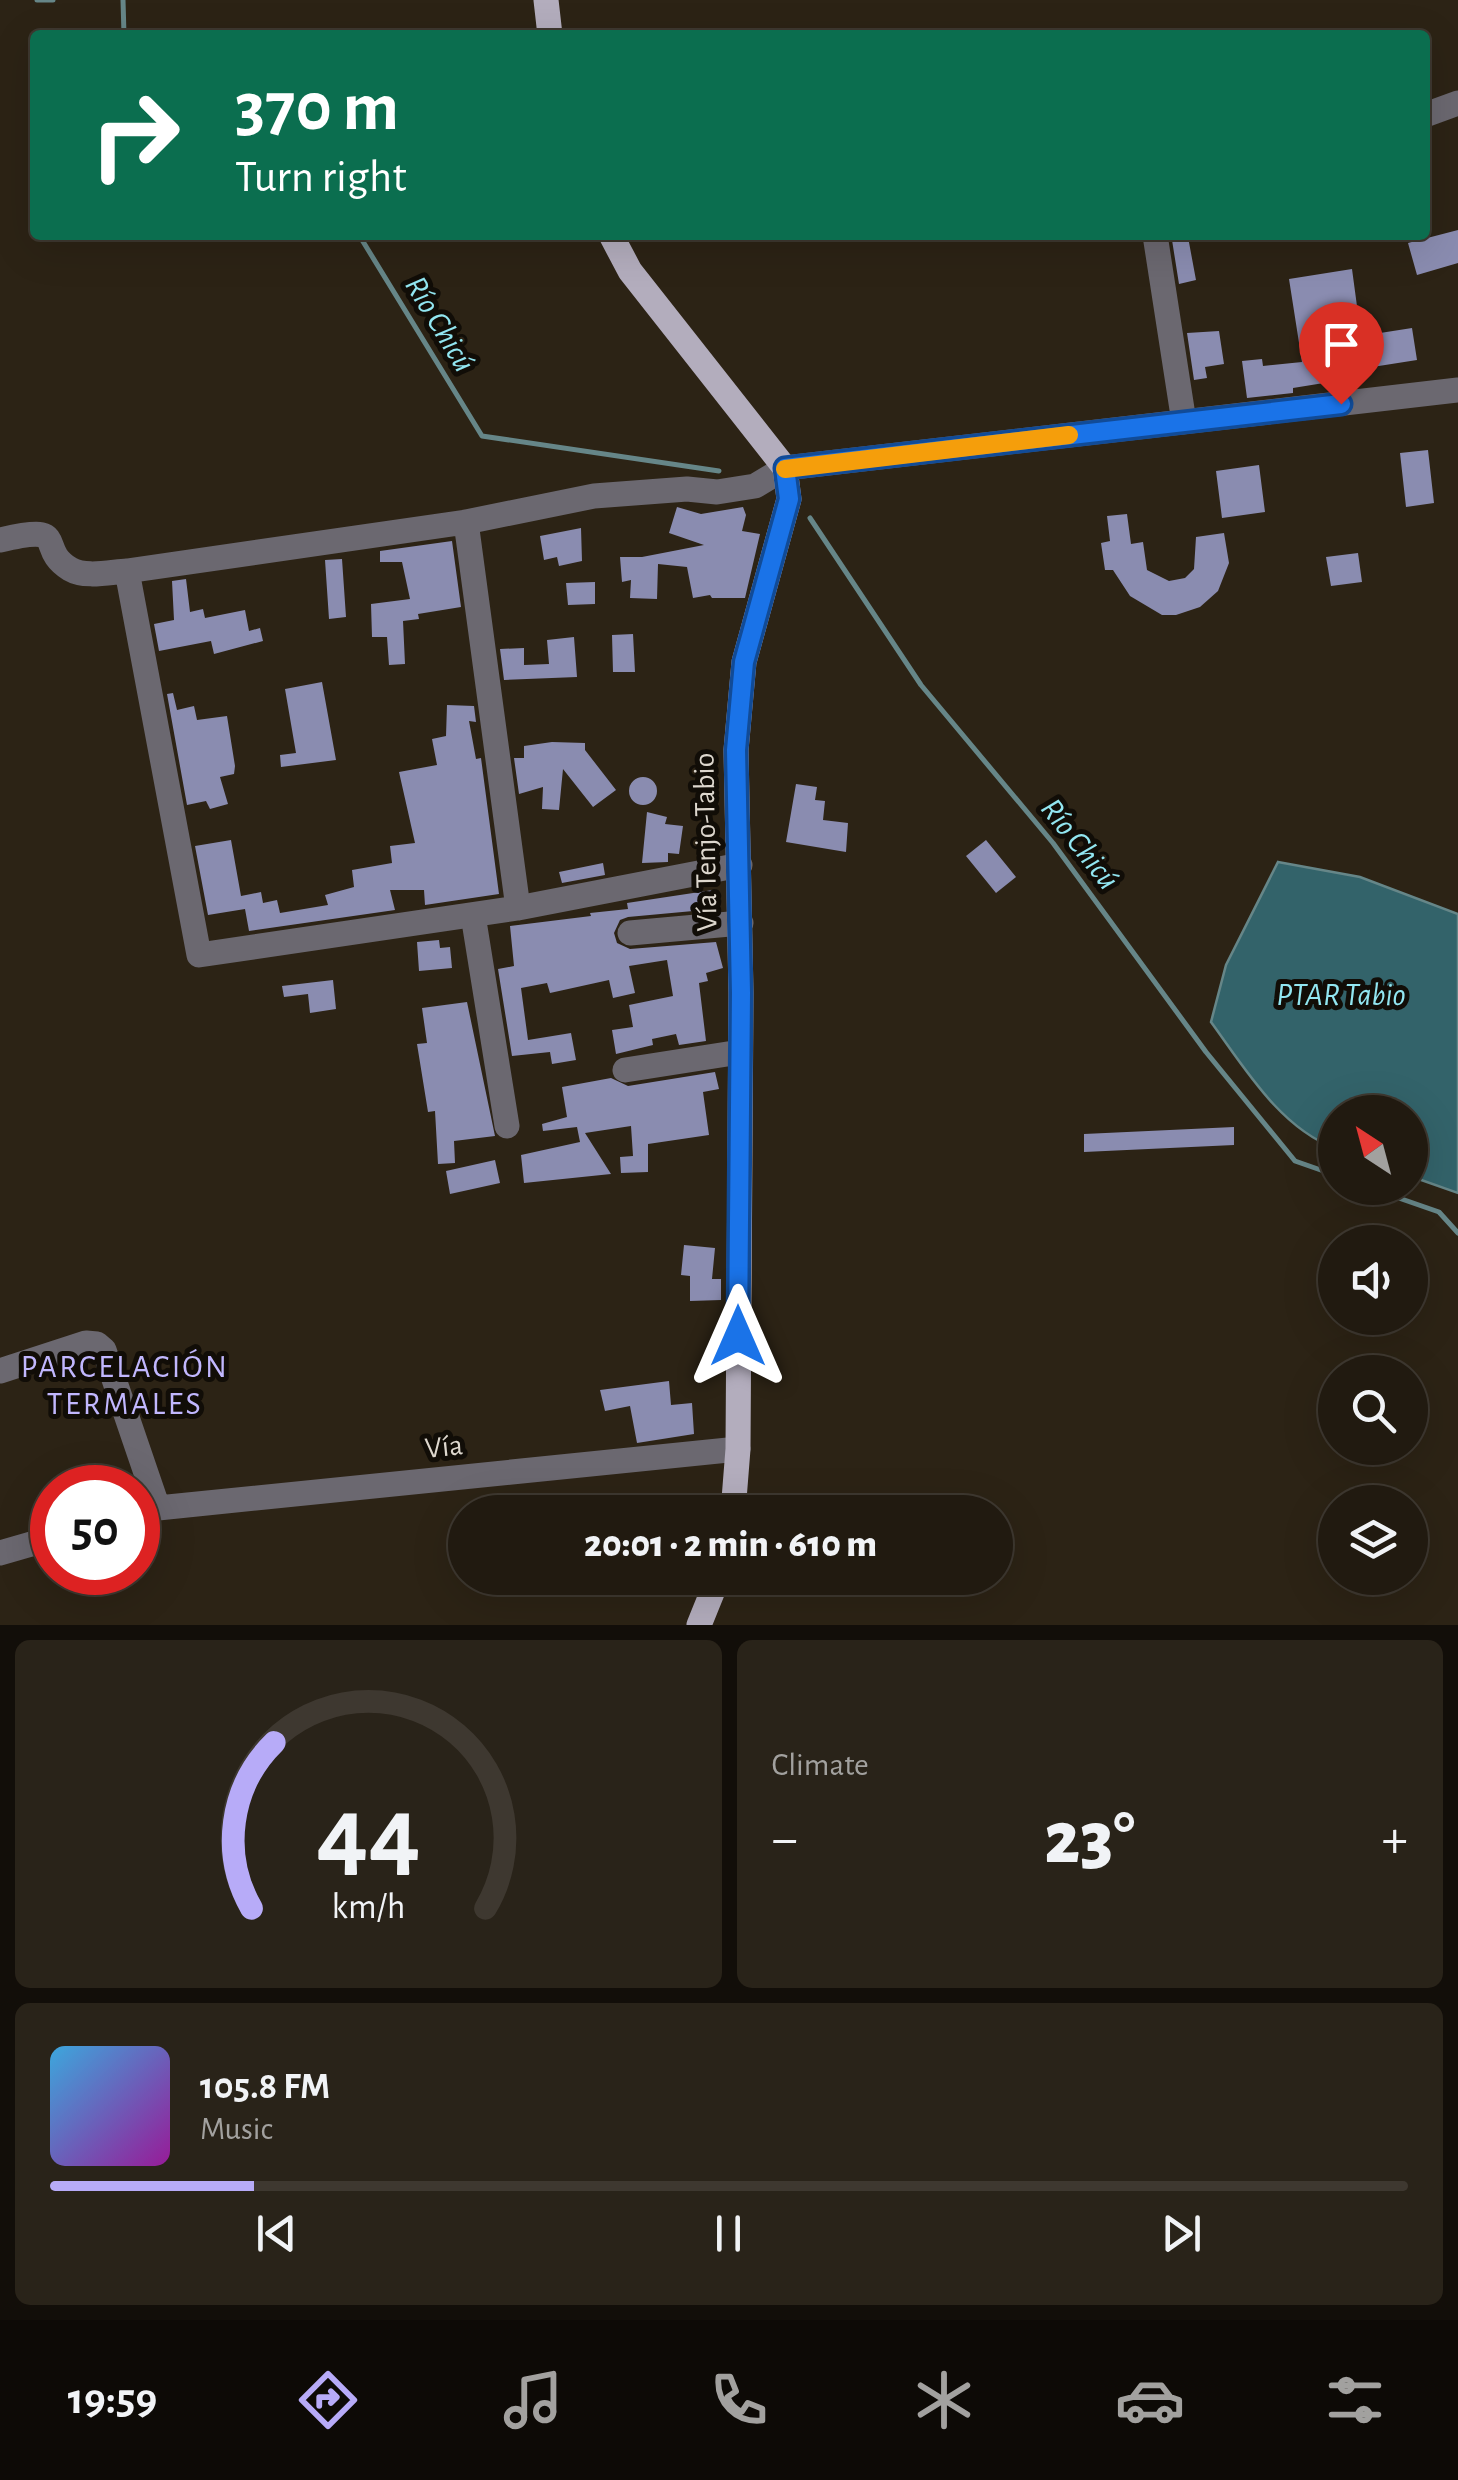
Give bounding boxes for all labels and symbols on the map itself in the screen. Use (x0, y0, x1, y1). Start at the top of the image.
water label: Río Chicú (399, 271, 481, 377)
pin (1299, 302, 1384, 405)
street label: Vía Tenjo-Tabio (689, 752, 723, 932)
water label: Río Chicú (1035, 793, 1125, 895)
water label: PTAR Tabio (1276, 979, 1406, 1011)
north arrow (1318, 1095, 1428, 1205)
position arrow (686, 1284, 790, 1388)
district label: PARCELACIÓN TERMALES (21, 1349, 229, 1420)
street label: Vía (424, 1430, 464, 1464)
speed limit sign: 50 (30, 1465, 160, 1595)

